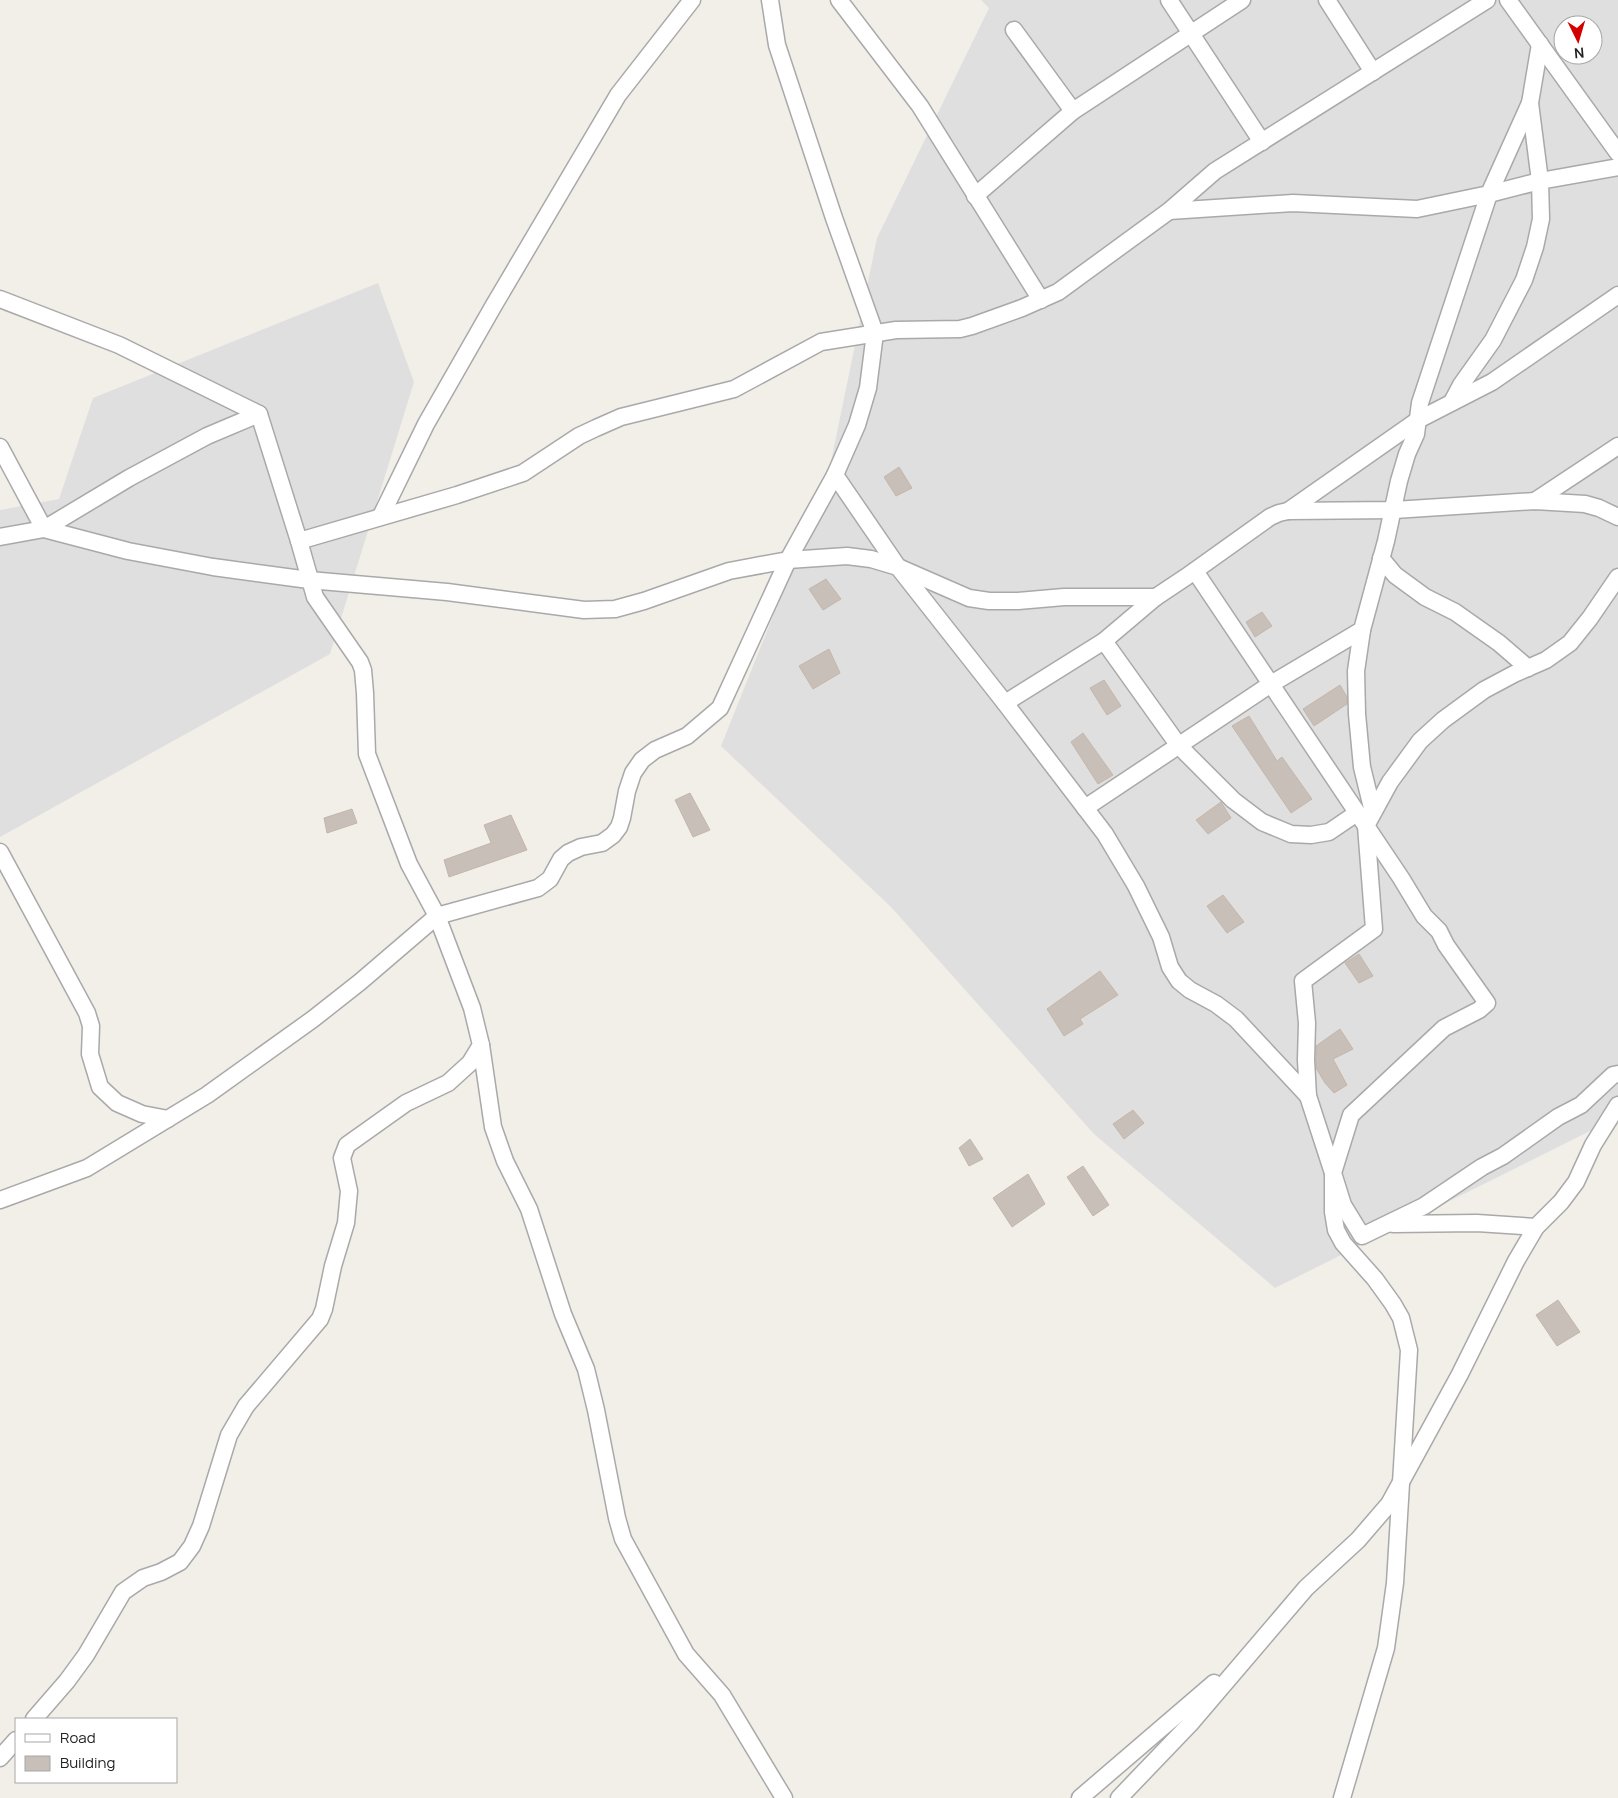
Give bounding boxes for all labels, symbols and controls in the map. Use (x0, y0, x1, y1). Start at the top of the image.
north arrow (1553, 15, 1603, 65)
text: N (1573, 44, 1585, 63)
legend (15, 1718, 178, 1783)
text: Road (60, 1727, 96, 1748)
text: Building (60, 1752, 115, 1773)

